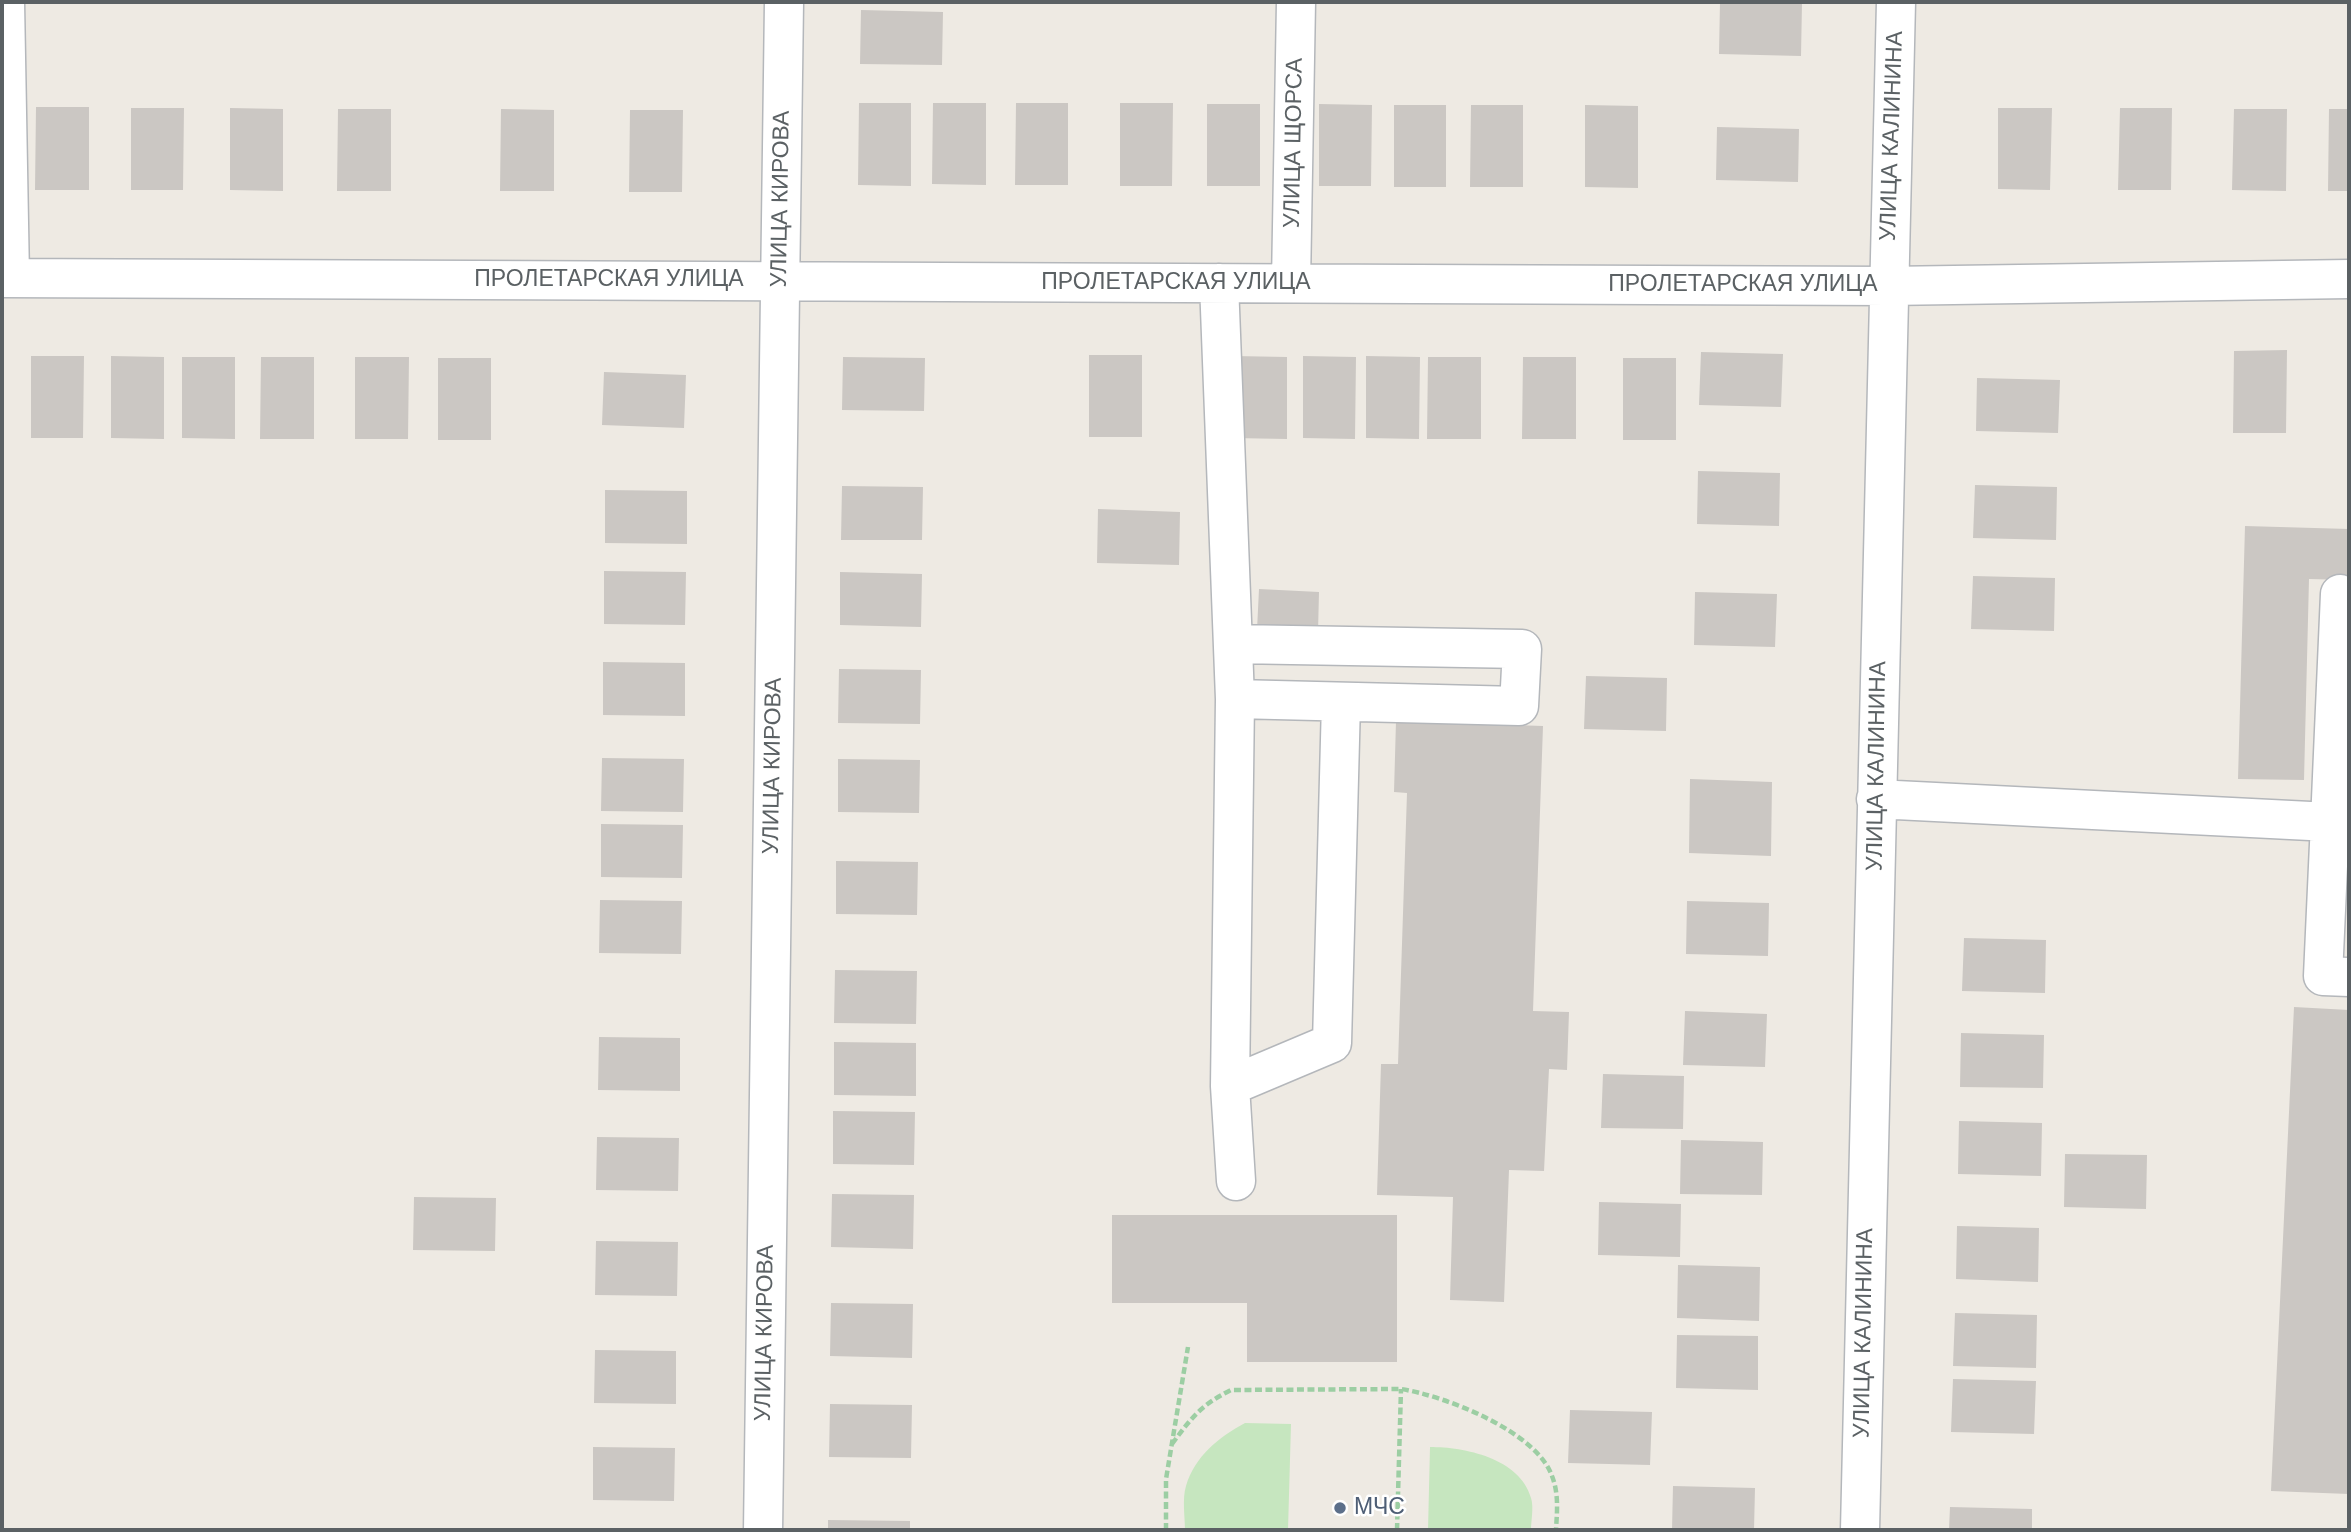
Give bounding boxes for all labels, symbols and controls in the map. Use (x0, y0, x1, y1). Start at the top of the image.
street label: УЛИЦА КАЛИНИНА (1875, 30, 1909, 242)
street label: УЛИЦА ЩОРСА (1279, 58, 1309, 228)
street label: УЛИЦА КИРОВА (766, 110, 796, 288)
street label: ПРОЛЕТАРСКАЯ УЛИЦА (474, 266, 744, 294)
street label: ПРОЛЕТАРСКАЯ УЛИЦА (1041, 269, 1311, 297)
street label: ПРОЛЕТАРСКАЯ УЛИЦА (1608, 271, 1878, 299)
street label: УЛИЦА КАЛИНИНА (1861, 661, 1893, 871)
street label: УЛИЦА КИРОВА (758, 677, 788, 855)
street label: УЛИЦА КАЛИНИНА (1848, 1228, 1880, 1438)
street label: УЛИЦА КИРОВА (750, 1244, 780, 1422)
place label: МЧС (1354, 1494, 1405, 1522)
marker: МЧС (1332, 1500, 1348, 1516)

